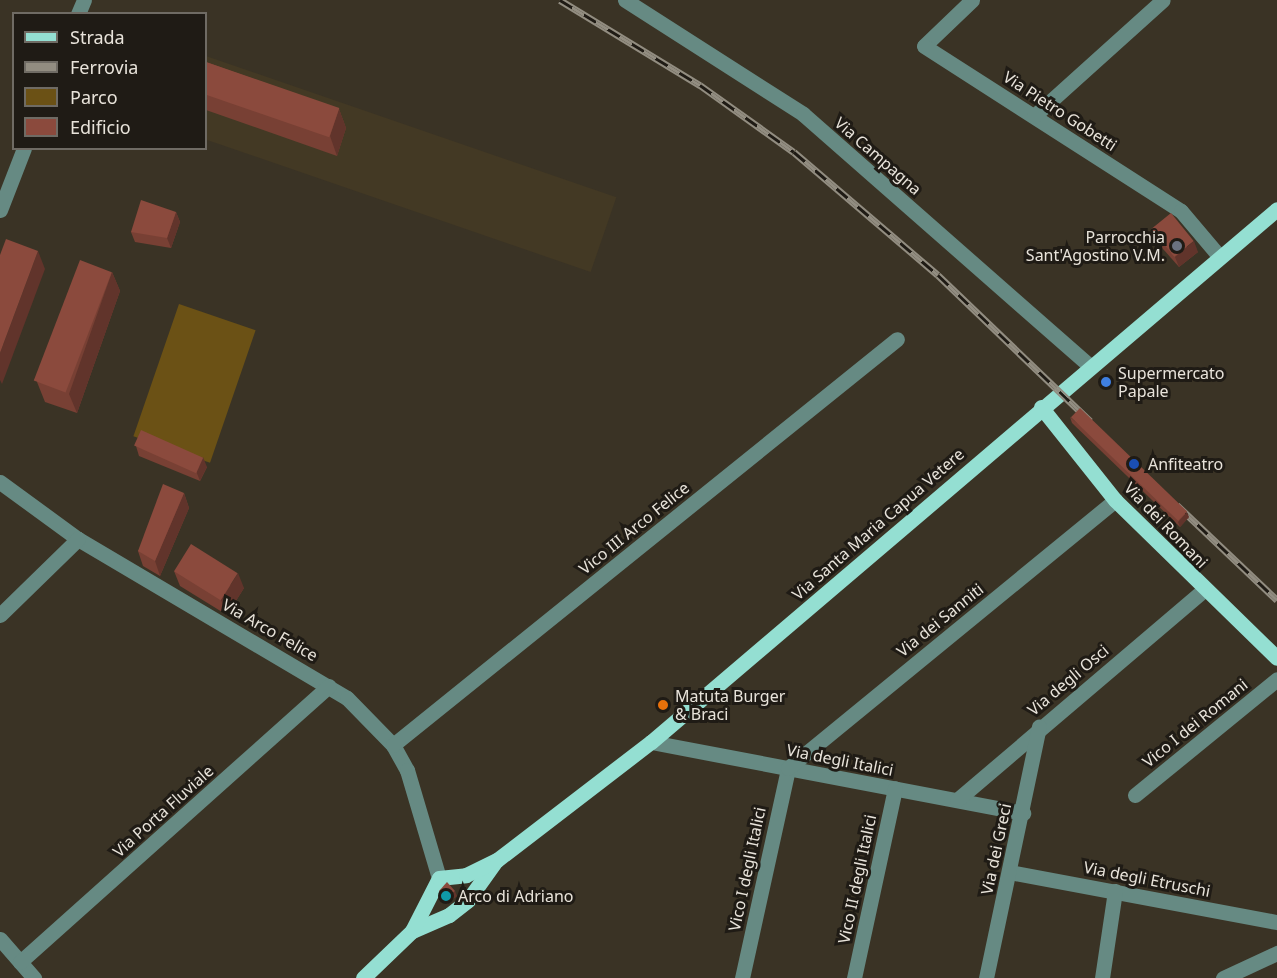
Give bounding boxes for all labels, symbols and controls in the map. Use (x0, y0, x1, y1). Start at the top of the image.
legend (12, 12, 207, 150)
text: Strada (70, 25, 125, 49)
text: Ferrovia (70, 55, 138, 79)
street label: Via Pietro Gobetti (1000, 67, 1120, 155)
text: Parco (70, 85, 118, 109)
street label: Via Campagna (831, 113, 925, 199)
text: Edificio (70, 115, 131, 139)
place label: Parrocchia Sant'Agostino V.M. (1026, 227, 1165, 265)
marker: Parrocchia Sant'Agostino V.M. (1170, 239, 1184, 253)
place label: Supermercato Papale (1118, 363, 1225, 401)
marker: Supermercato Papale (1099, 375, 1113, 389)
street label: Via Santa Maria Capua Vetere (788, 444, 968, 604)
place label: Anfiteatro (1148, 454, 1223, 474)
marker: Anfiteatro (1125, 455, 1143, 473)
street label: Vico III Arco Felice (575, 478, 693, 578)
street label: Via dei Romani (1120, 478, 1212, 572)
street label: Via dei Sanniti (893, 579, 987, 661)
street label: Via Arco Felice (219, 595, 321, 665)
street label: Via degli Osci (1024, 641, 1112, 719)
street label: Vico I dei Romani (1139, 675, 1251, 771)
place label: Matuta Burger & Braci (675, 686, 785, 724)
marker: Matuta Burger & Braci (656, 698, 670, 712)
street label: Via degli Italici (785, 740, 895, 780)
street label: Via Porta Fluviale (109, 761, 217, 861)
street label: Via dei Greci (977, 802, 1015, 896)
street label: Vico I degli Italici (724, 805, 770, 933)
street label: Vico II degli Italici (834, 813, 880, 945)
street label: Via degli Etruschi (1082, 857, 1212, 901)
place label: Arco di Adriano (458, 886, 574, 906)
marker: Arco di Adriano (439, 889, 453, 903)

